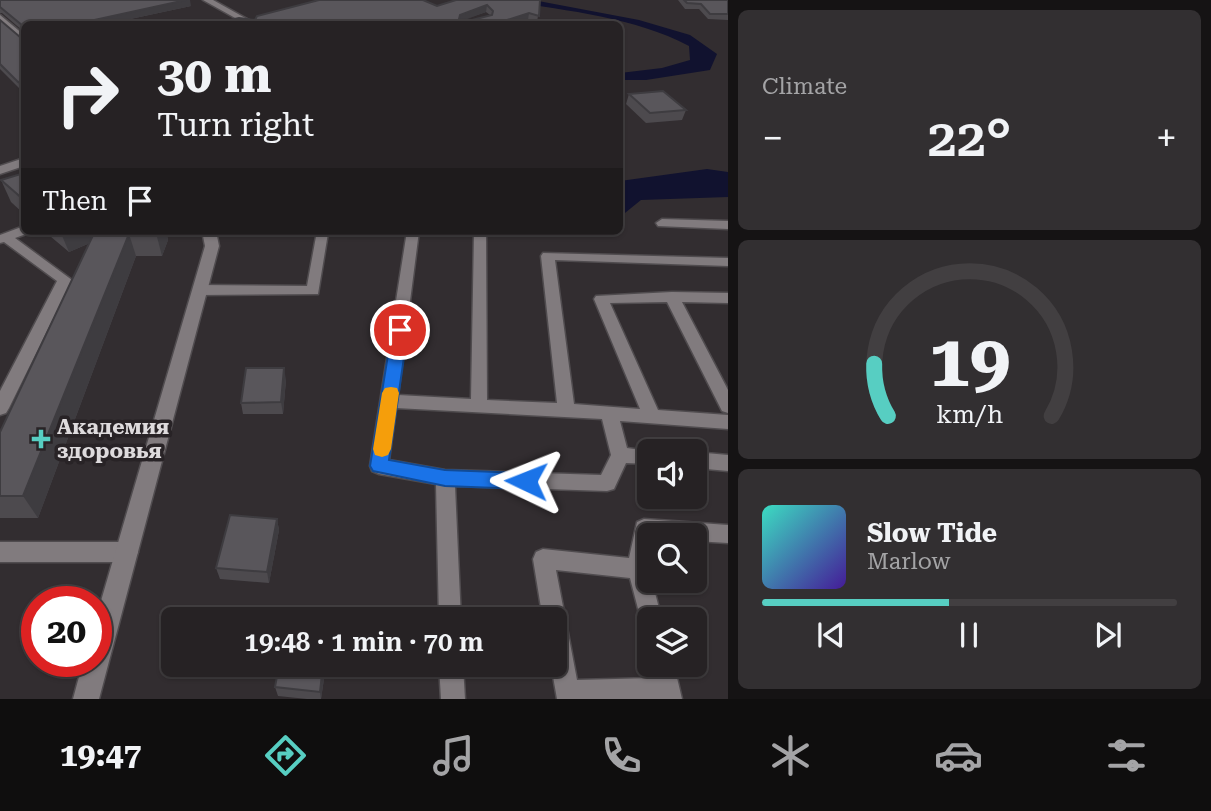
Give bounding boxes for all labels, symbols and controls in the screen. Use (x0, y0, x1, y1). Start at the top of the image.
text: 30 m (157, 47, 272, 104)
icon: right (42, 49, 133, 140)
text: Climate (762, 73, 847, 100)
text: Turn right (157, 106, 314, 144)
text: 22° (928, 108, 1011, 169)
text: − (762, 116, 783, 160)
text: + (1156, 116, 1177, 160)
icon: arrive (121, 182, 159, 220)
text: Then (42, 186, 107, 216)
pin (370, 300, 430, 360)
icon: arrive (381, 311, 419, 349)
text: 19 (929, 319, 1010, 404)
text: km/h (936, 399, 1003, 428)
place label: Академия здоровья (57, 415, 169, 463)
marker: Академия здоровья (31, 429, 51, 449)
map controls (637, 439, 707, 677)
button: sound (637, 439, 707, 509)
position arrow (489, 444, 563, 518)
text: Slow Tide (867, 518, 997, 548)
button: search (637, 523, 707, 593)
text: Marlow (867, 548, 950, 575)
speed limit sign: 20 (21, 586, 112, 677)
button: layers (637, 607, 707, 677)
icon: previous (812, 616, 850, 654)
icon: pause (950, 616, 988, 654)
icon: next (1089, 616, 1127, 654)
text: 19:48 · 1 min · 70 m (244, 627, 484, 657)
icon: directions (261, 731, 310, 780)
icon: music (429, 731, 478, 780)
icon: phone (597, 731, 646, 780)
icon: climate (766, 731, 815, 780)
icon: car (934, 731, 983, 780)
icon: filters (1102, 731, 1151, 780)
text: 19:47 (60, 736, 141, 774)

